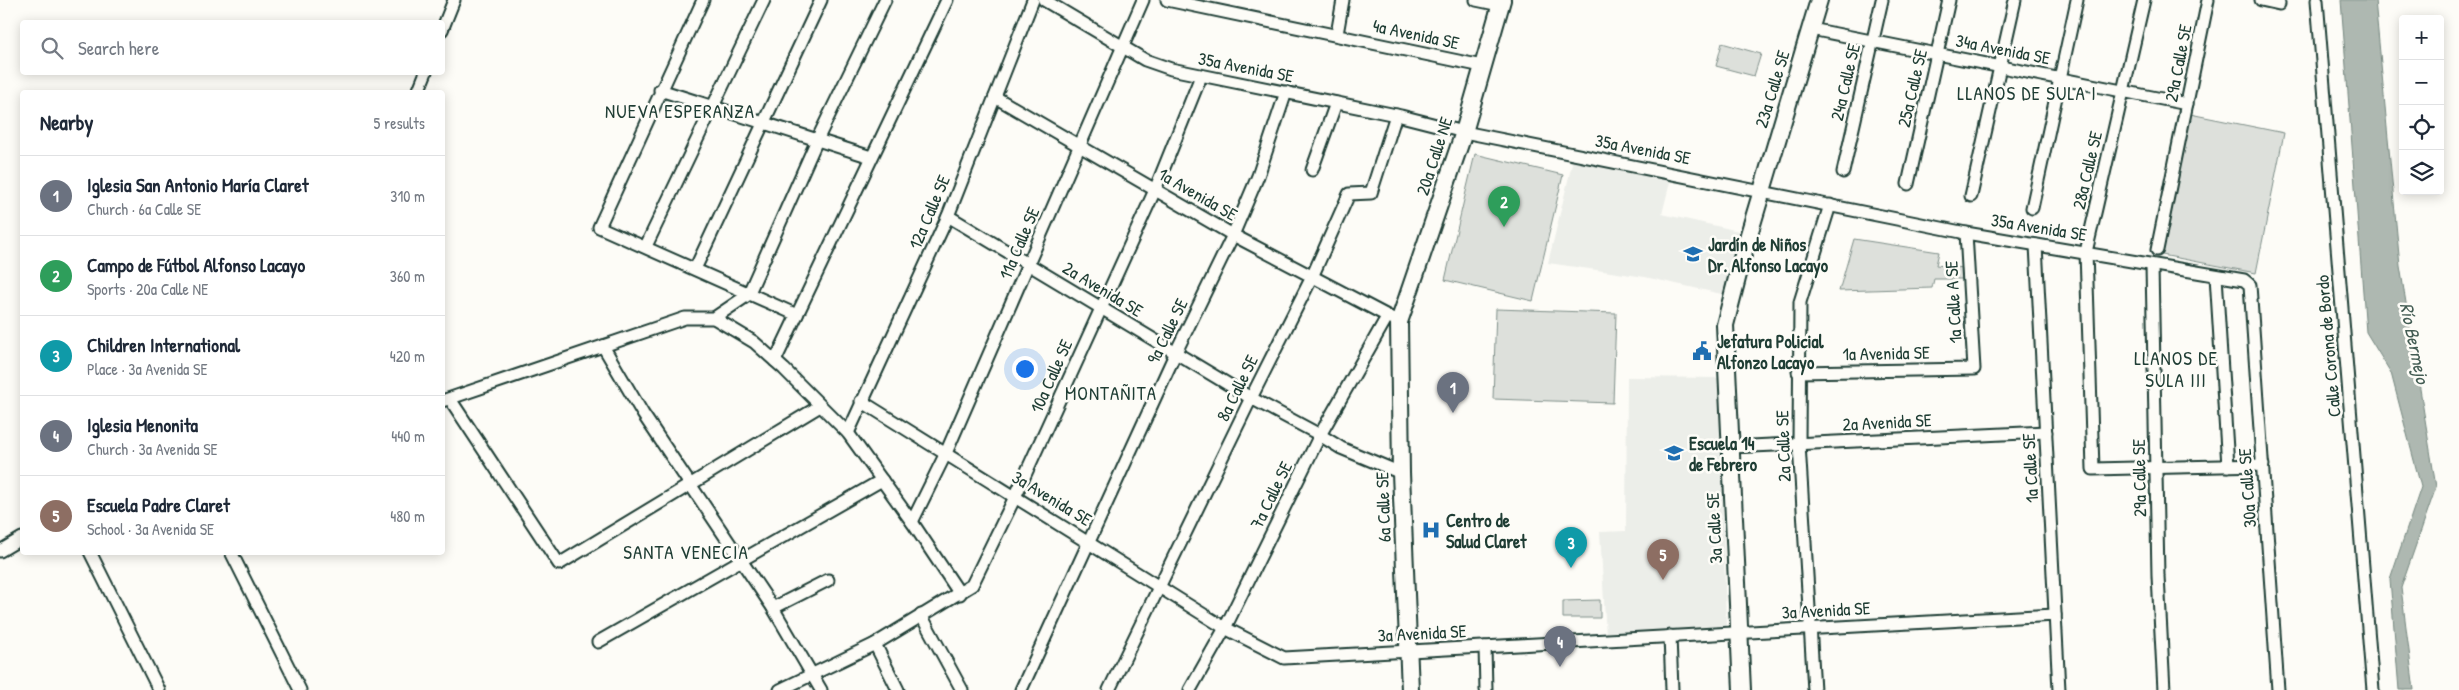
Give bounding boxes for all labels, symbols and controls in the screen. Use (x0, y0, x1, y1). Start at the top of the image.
street label: 4a Avenida SE (1371, 13, 1462, 55)
map controls (2399, 15, 2444, 195)
button: + (2399, 15, 2444, 60)
search box (20, 20, 445, 75)
street label: 29a Calle SE (2158, 22, 2198, 104)
street label: 34a Avenida SE (1954, 28, 2052, 70)
icon: search (38, 34, 66, 62)
text: Search here (78, 35, 159, 61)
street label: 24a Calle SE (1824, 41, 1866, 123)
street label: 35a Avenida SE (1196, 46, 1296, 88)
street label: 25a Calle SE (1891, 46, 1933, 130)
street label: 23a Calle SE (1748, 47, 1796, 131)
button: − (2399, 60, 2444, 105)
district label: LLANOS DE SULA I (1957, 80, 2097, 106)
district label: NUEVA ESPERANZA (605, 98, 755, 124)
button: locate (2399, 105, 2444, 150)
text: Nearby (40, 108, 93, 137)
text: 5 results (374, 112, 425, 134)
street label: 20a Calle NE (1410, 113, 1458, 198)
street label: 35a Avenida SE (1593, 128, 1693, 170)
street label: 28a Calle SE (2066, 128, 2108, 212)
button: layers (2399, 150, 2444, 195)
street label: 1a Avenida SE (1154, 161, 1242, 227)
street label: 12a Calle SE (902, 171, 956, 253)
text: Iglesia San Antonio María Claret (87, 172, 308, 198)
text: 1 (53, 185, 59, 207)
text: 310 m (390, 185, 425, 207)
pin: 2 (1488, 186, 1520, 227)
text: Church · 6a Calle SE (87, 198, 201, 220)
street label: 11a Calle SE (993, 203, 1045, 283)
street label: 35a Avenida SE (1989, 207, 2089, 247)
place label: Jardín de Niños Dr. Alfonso Lacayo (1708, 232, 1829, 279)
school or university icon: Jardín de Niños Dr. Alfonso Lacayo (1682, 243, 1704, 265)
text: Campo de Fútbol Alfonso Lacayo (87, 252, 305, 278)
street label: 2a Avenida SE (1058, 255, 1148, 323)
street label: 1a Calle A SE (1938, 260, 1968, 344)
text: 2 (52, 265, 60, 287)
text: 360 m (390, 265, 425, 287)
street label: Calle Corona de Bordo (2309, 274, 2347, 418)
text: Sports · 20a Calle NE (87, 278, 208, 300)
street label: 9a Calle SE (1140, 294, 1194, 368)
water label: Río Bermejo (2394, 300, 2437, 387)
place label: Jefatura Policial Alfonzo Lacayo (1717, 329, 1825, 376)
text: Children International (87, 332, 240, 358)
street label: 10a Calle SE (1024, 335, 1078, 417)
public building icon: Jefatura Policial Alfonzo Lacayo (1691, 340, 1713, 362)
street label: 1a Avenida SE (1842, 340, 1930, 366)
text: 3 (52, 345, 60, 367)
text: 420 m (390, 345, 425, 367)
district label: LLANOS DE SULA III (2134, 345, 2218, 393)
street label: 8a Calle SE (1210, 350, 1264, 425)
your location (1012, 356, 1038, 382)
text: Place · 3a Avenida SE (87, 358, 207, 380)
pin: 1 (1437, 372, 1469, 413)
district label: MONTAÑITA (1065, 380, 1157, 406)
street label: 2a Avenida SE (1842, 407, 1932, 437)
street label: 2a Calle SE (1769, 410, 1797, 482)
text: Iglesia Menonita (87, 412, 198, 438)
text: 4 (53, 425, 59, 447)
text: 440 m (391, 425, 425, 447)
place label: Escuela 14 de Febrero (1689, 431, 1758, 477)
street label: 1a Calle SE (2016, 432, 2044, 504)
text: Church · 3a Avenida SE (87, 438, 218, 460)
street label: 29a Calle SE (2126, 439, 2152, 517)
school or university icon: Escuela 14 de Febrero (1663, 442, 1685, 464)
street label: 30a Calle SE (2232, 447, 2262, 529)
street label: 7a Calle SE (1244, 457, 1298, 533)
street label: 3a Avenida SE (1007, 464, 1097, 532)
street label: 6a Calle SE (1369, 471, 1397, 543)
text: Escuela Padre Claret (87, 492, 230, 518)
street label: 3a Calle SE (1700, 492, 1728, 564)
text: 5 (53, 505, 59, 527)
text: 480 m (390, 505, 425, 527)
place label: Centro de Salud Claret (1446, 508, 1527, 554)
text: School · 3a Avenida SE (87, 518, 214, 540)
hospital icon: Centro de Salud Claret (1420, 519, 1442, 541)
pin: 3 (1555, 527, 1587, 568)
district label: SANTA VENECIA (623, 539, 749, 565)
pin: 5 (1647, 539, 1679, 580)
street label: 3a Avenida SE (1781, 595, 1871, 625)
street label: 3a Avenida SE (1377, 618, 1467, 648)
pin: 4 (1544, 626, 1576, 667)

